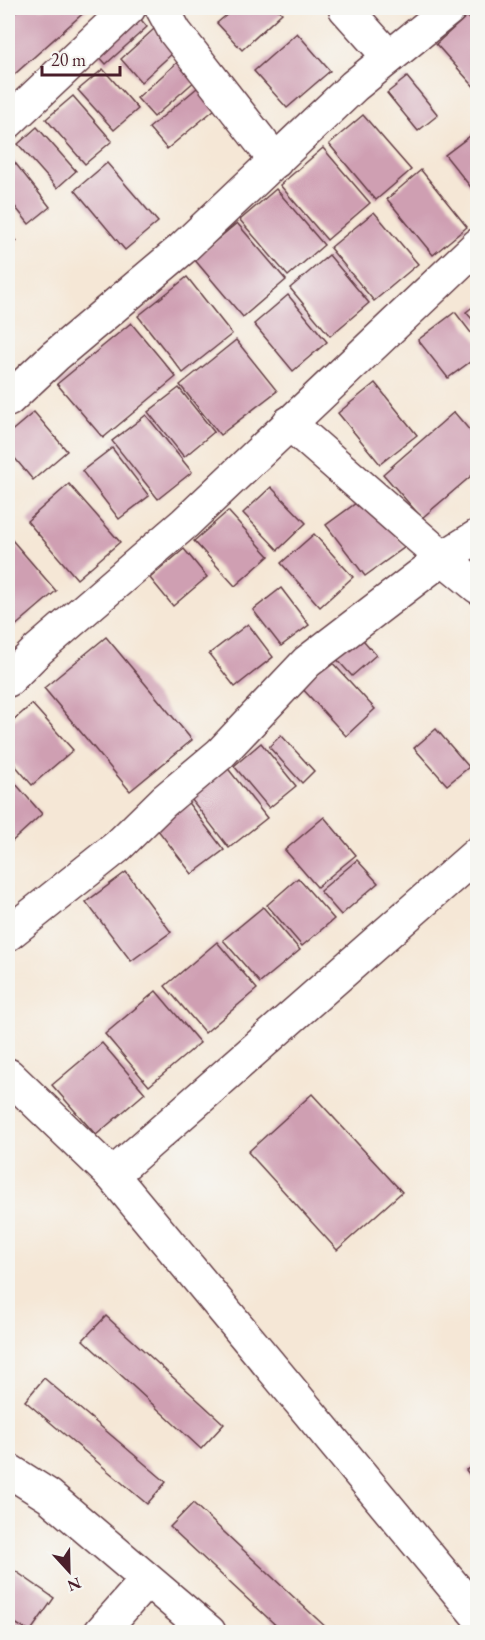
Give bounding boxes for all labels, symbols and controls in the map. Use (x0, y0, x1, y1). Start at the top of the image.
scale bar (42, 39, 120, 77)
text: 20 m (51, 48, 86, 71)
north arrow (39, 1541, 99, 1601)
text: N (64, 1572, 84, 1597)

